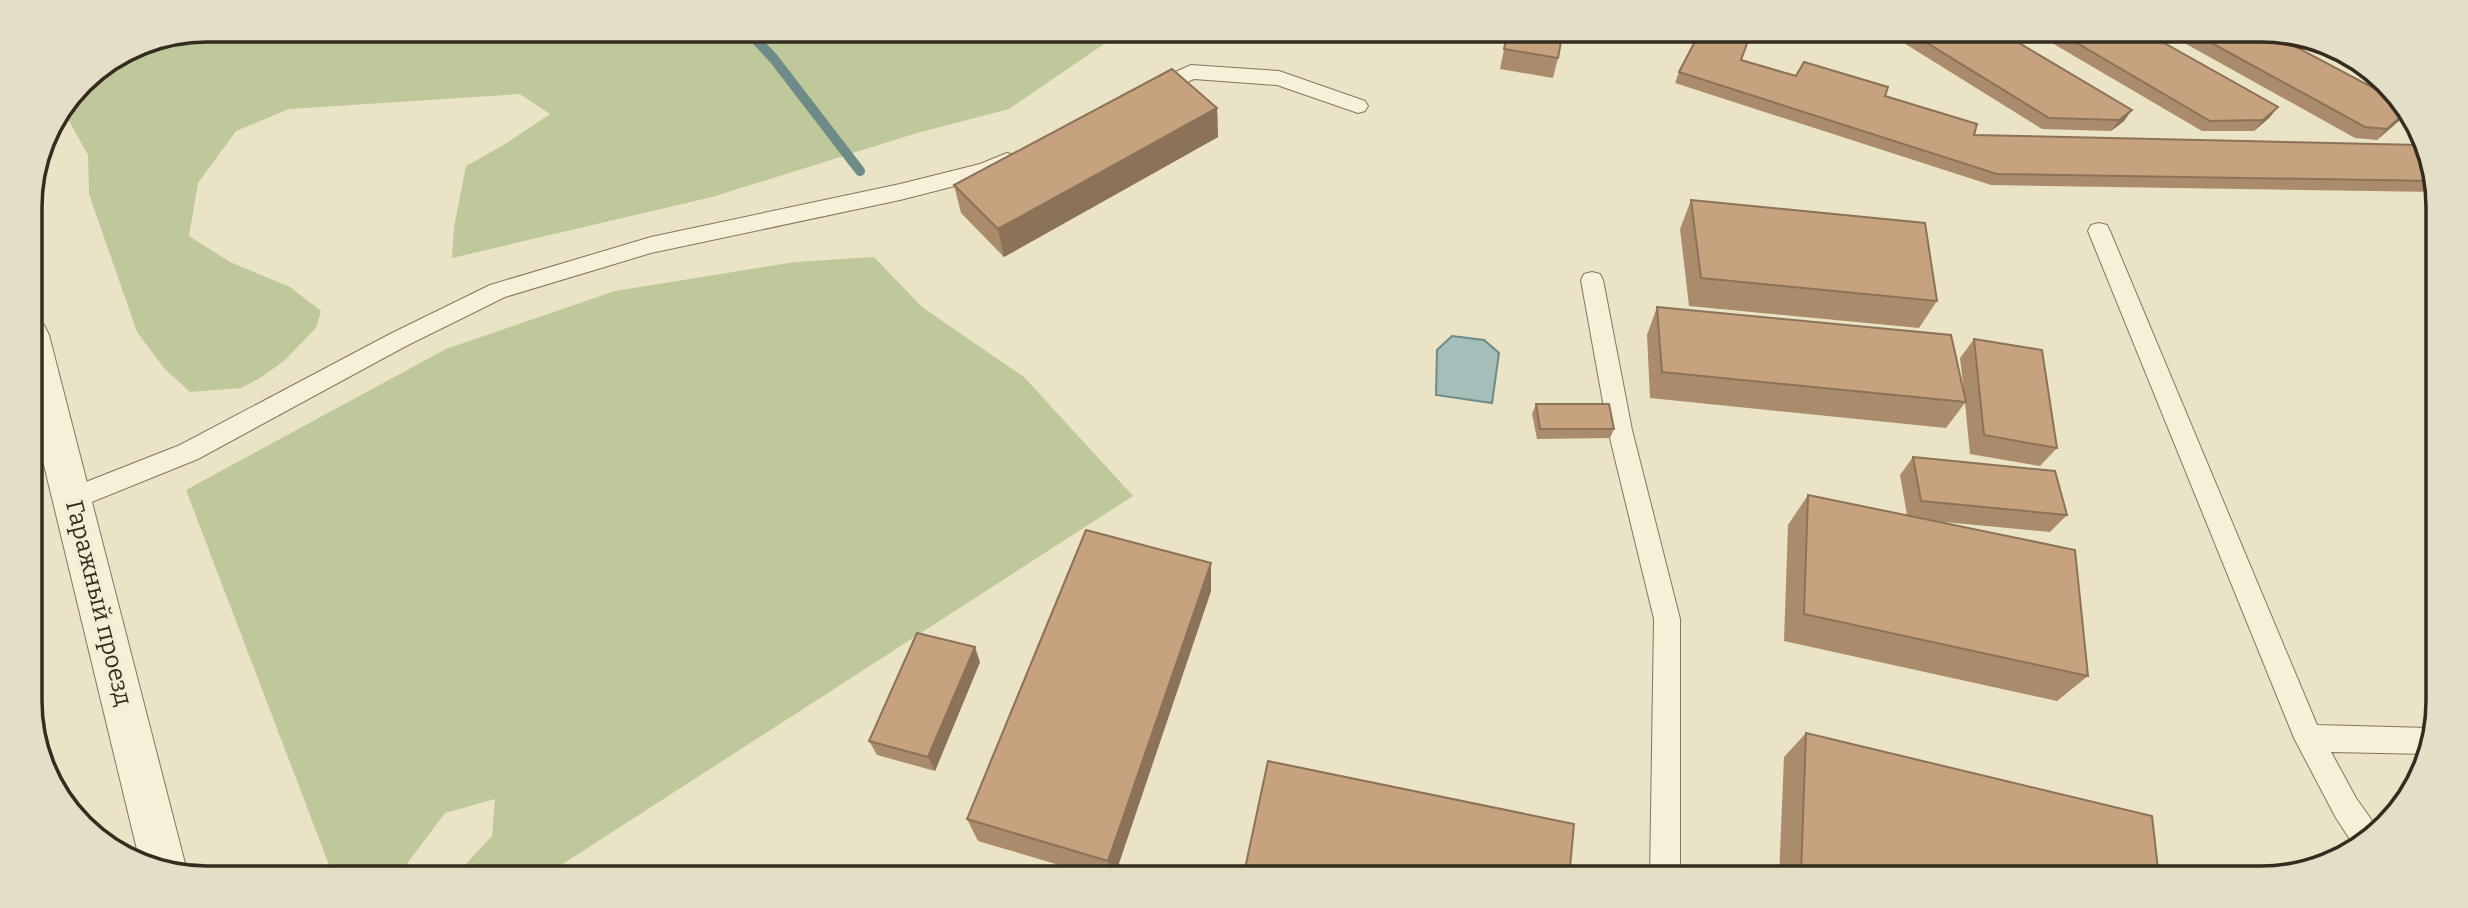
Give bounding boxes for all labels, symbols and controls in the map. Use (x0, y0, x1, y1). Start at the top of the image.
street label: Гаражный проезд (60, 497, 138, 709)

